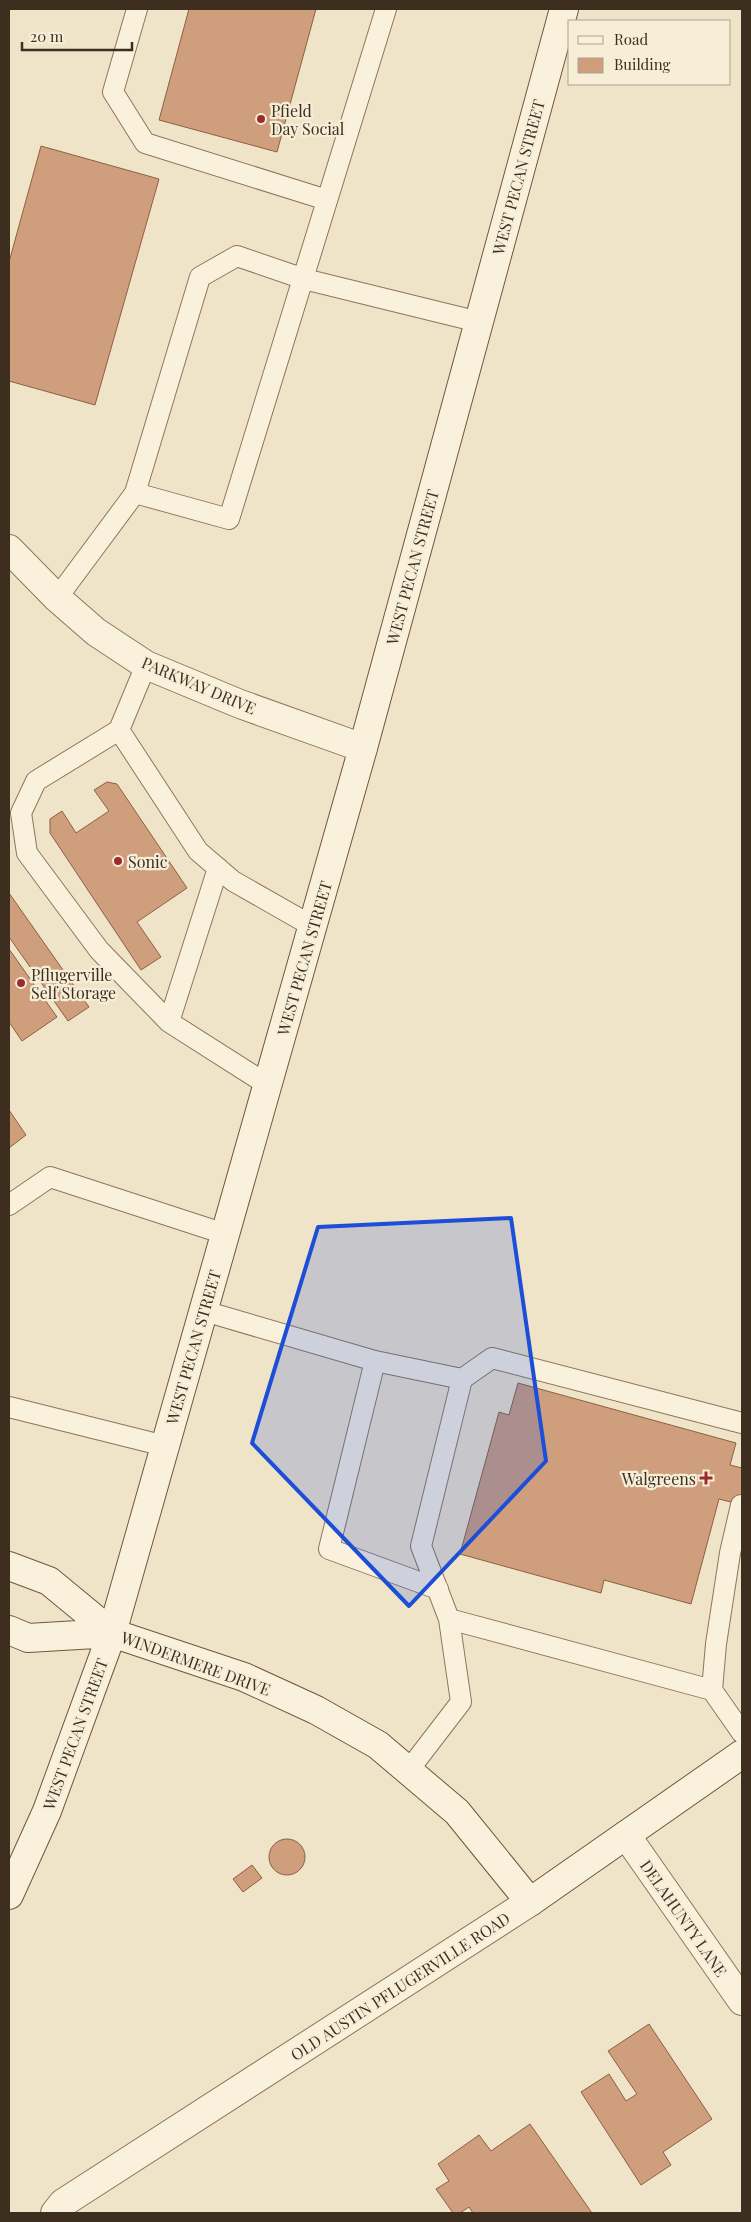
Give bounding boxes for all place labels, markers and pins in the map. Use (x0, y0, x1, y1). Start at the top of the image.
place label: Pfield Day Social (271, 100, 345, 139)
marker: Pfield Day Social (255, 113, 267, 125)
place label: Sonic (128, 851, 168, 872)
marker: Sonic (112, 855, 124, 867)
place label: Pflugerville Self Storage (31, 964, 116, 1003)
marker: Pflugerville Self Storage (15, 977, 27, 989)
place label: Walgreens (621, 1468, 696, 1489)
marker: Walgreens (700, 1472, 712, 1484)

